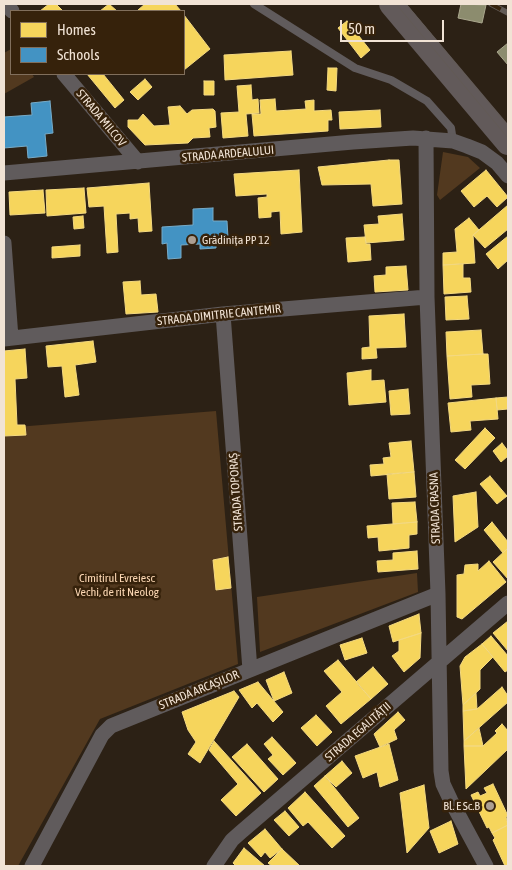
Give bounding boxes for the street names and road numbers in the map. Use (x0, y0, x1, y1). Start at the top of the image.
street label: STRADA MILCOV (73, 87, 129, 149)
street label: STRADA ARDEALULUI (181, 143, 275, 165)
street label: STRADA DIMITRIE CANTEMIR (156, 301, 282, 329)
street label: STRADA TOPORAȘ (226, 452, 246, 532)
street label: STRADA CRASNA (427, 472, 443, 544)
street label: STRADA ARCAȘILOR (157, 667, 241, 713)
street label: STRADA EGALITĂȚII (322, 699, 394, 765)

